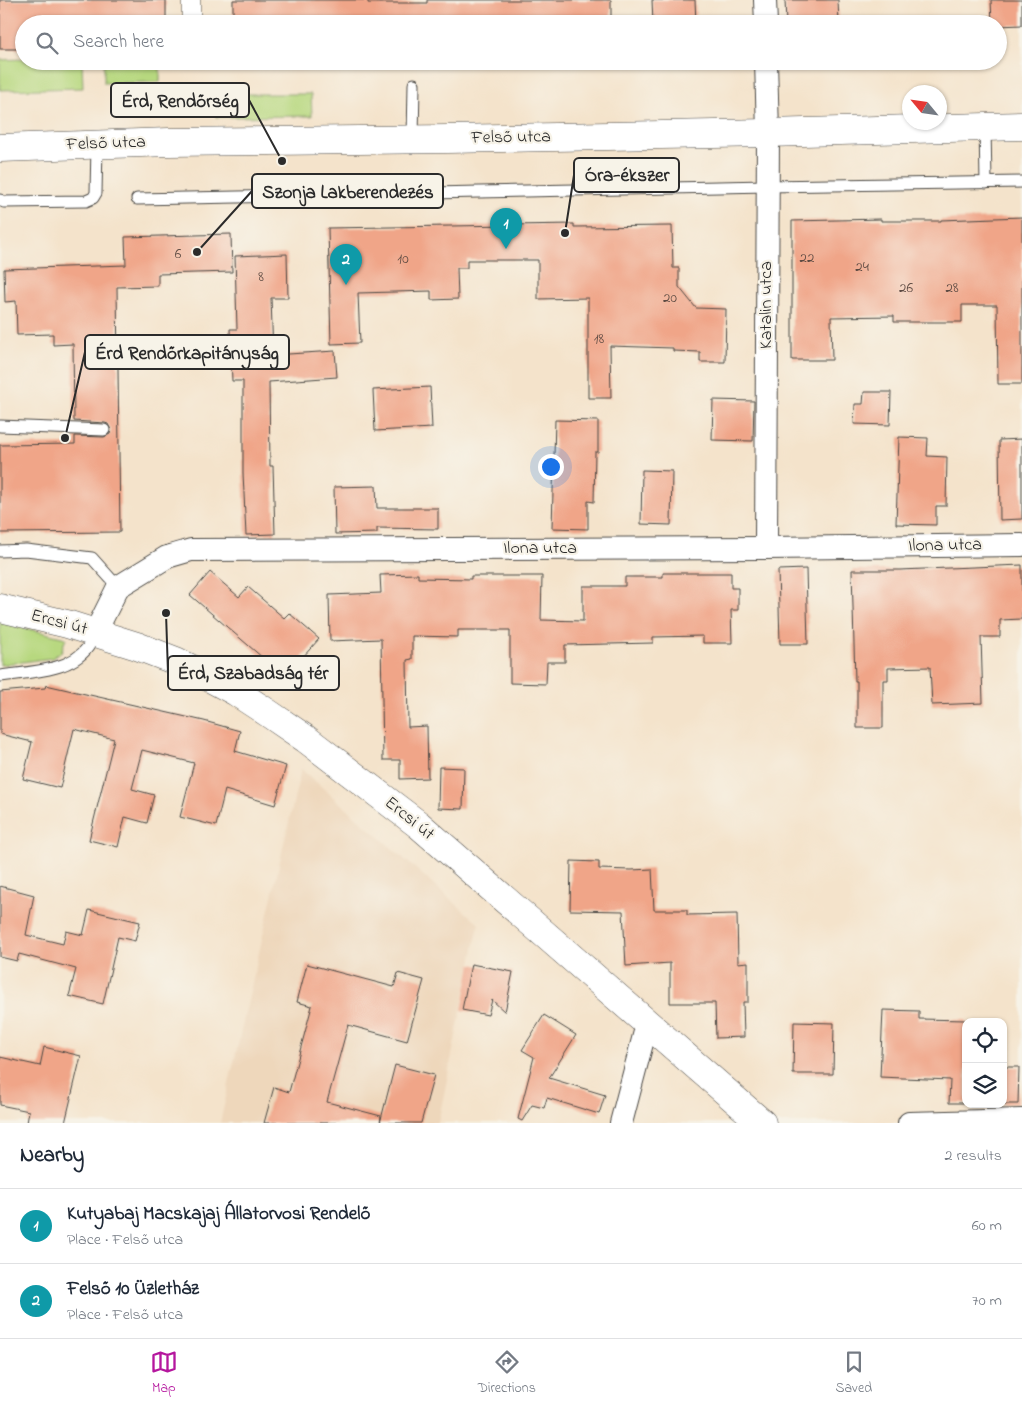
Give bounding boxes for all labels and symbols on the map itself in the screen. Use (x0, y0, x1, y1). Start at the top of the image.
callout: Érd, Rendőrség (111, 83, 249, 117)
north arrow (902, 85, 947, 130)
text: Érd, Rendőrség (121, 89, 239, 118)
street label: Felső utca (470, 124, 551, 152)
street label: Felső utca (65, 130, 146, 158)
callout: Óra-ékszer (574, 158, 679, 192)
text: Óra-ékszer (585, 163, 670, 190)
callout: Szonja Lakberendezés (252, 174, 443, 208)
text: Szonja Lakberendezés (262, 180, 434, 207)
pin: 1 (490, 208, 522, 249)
house number: 6 (175, 243, 182, 265)
pin: 2 (330, 244, 362, 285)
house number: 22 (800, 247, 815, 269)
house number: 10 (397, 248, 409, 270)
house number: 24 (855, 256, 869, 278)
street label: Katalin utca (754, 261, 780, 349)
house number: 8 (258, 266, 264, 288)
house number: 26 (899, 277, 913, 299)
house number: 28 (945, 277, 959, 299)
house number: 20 (663, 287, 677, 309)
house number: 18 (594, 328, 605, 350)
callout: Érd Rendőrkapitányság (85, 335, 289, 369)
text: Érd Rendőrkapitányság (95, 341, 279, 370)
your location (538, 454, 564, 480)
street label: Ilona utca (908, 532, 982, 560)
street label: Ilona utca (503, 536, 577, 562)
street label: Ercsi út (28, 603, 90, 643)
callout: Érd, Szabadság tér (168, 656, 339, 690)
text: Érd, Szabadság tér (178, 661, 330, 690)
street label: Ercsi út (378, 791, 440, 847)

